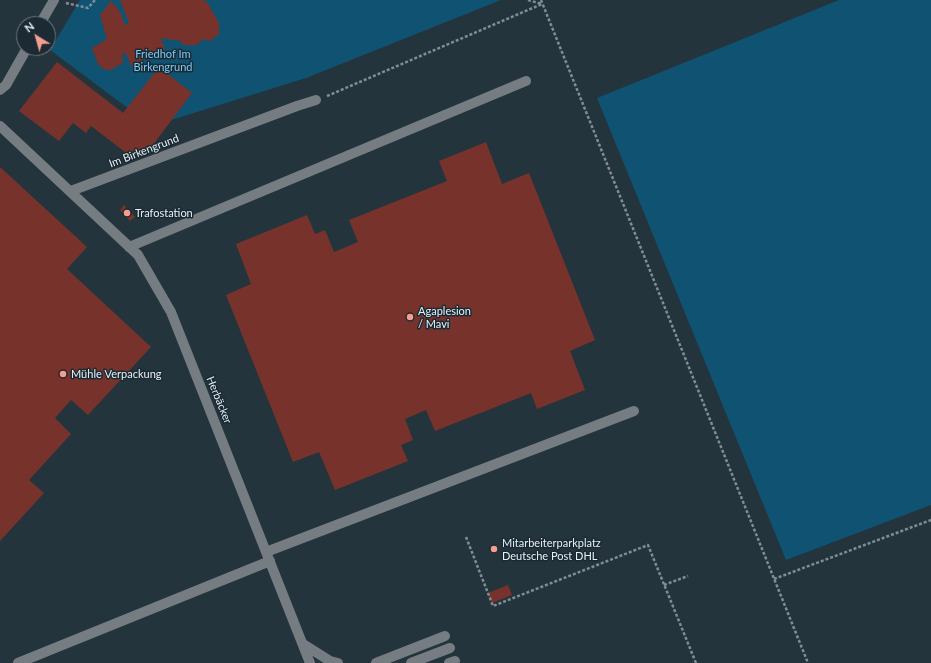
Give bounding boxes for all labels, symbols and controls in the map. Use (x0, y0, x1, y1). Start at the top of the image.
north arrow (16, 16, 56, 56)
text: N (22, 19, 36, 35)
park label: Friedhof Im Birkengrund (133, 47, 193, 73)
street label: Im Birkengrund (107, 132, 181, 170)
place label: Trafostation (135, 206, 193, 220)
marker: Trafostation (122, 208, 132, 218)
place label: Agaplesion / Mavi (418, 304, 471, 330)
marker: Agaplesion / Mavi (405, 312, 415, 322)
place label: Mühle Verpackung (71, 367, 162, 381)
marker: Mühle Verpackung (58, 369, 68, 379)
street label: Herbäcker (204, 374, 234, 426)
place label: Mitarbeiterparkplatz Deutsche Post DHL (502, 536, 601, 562)
marker: Mitarbeiterparkplatz Deutsche Post DHL (489, 544, 499, 554)

